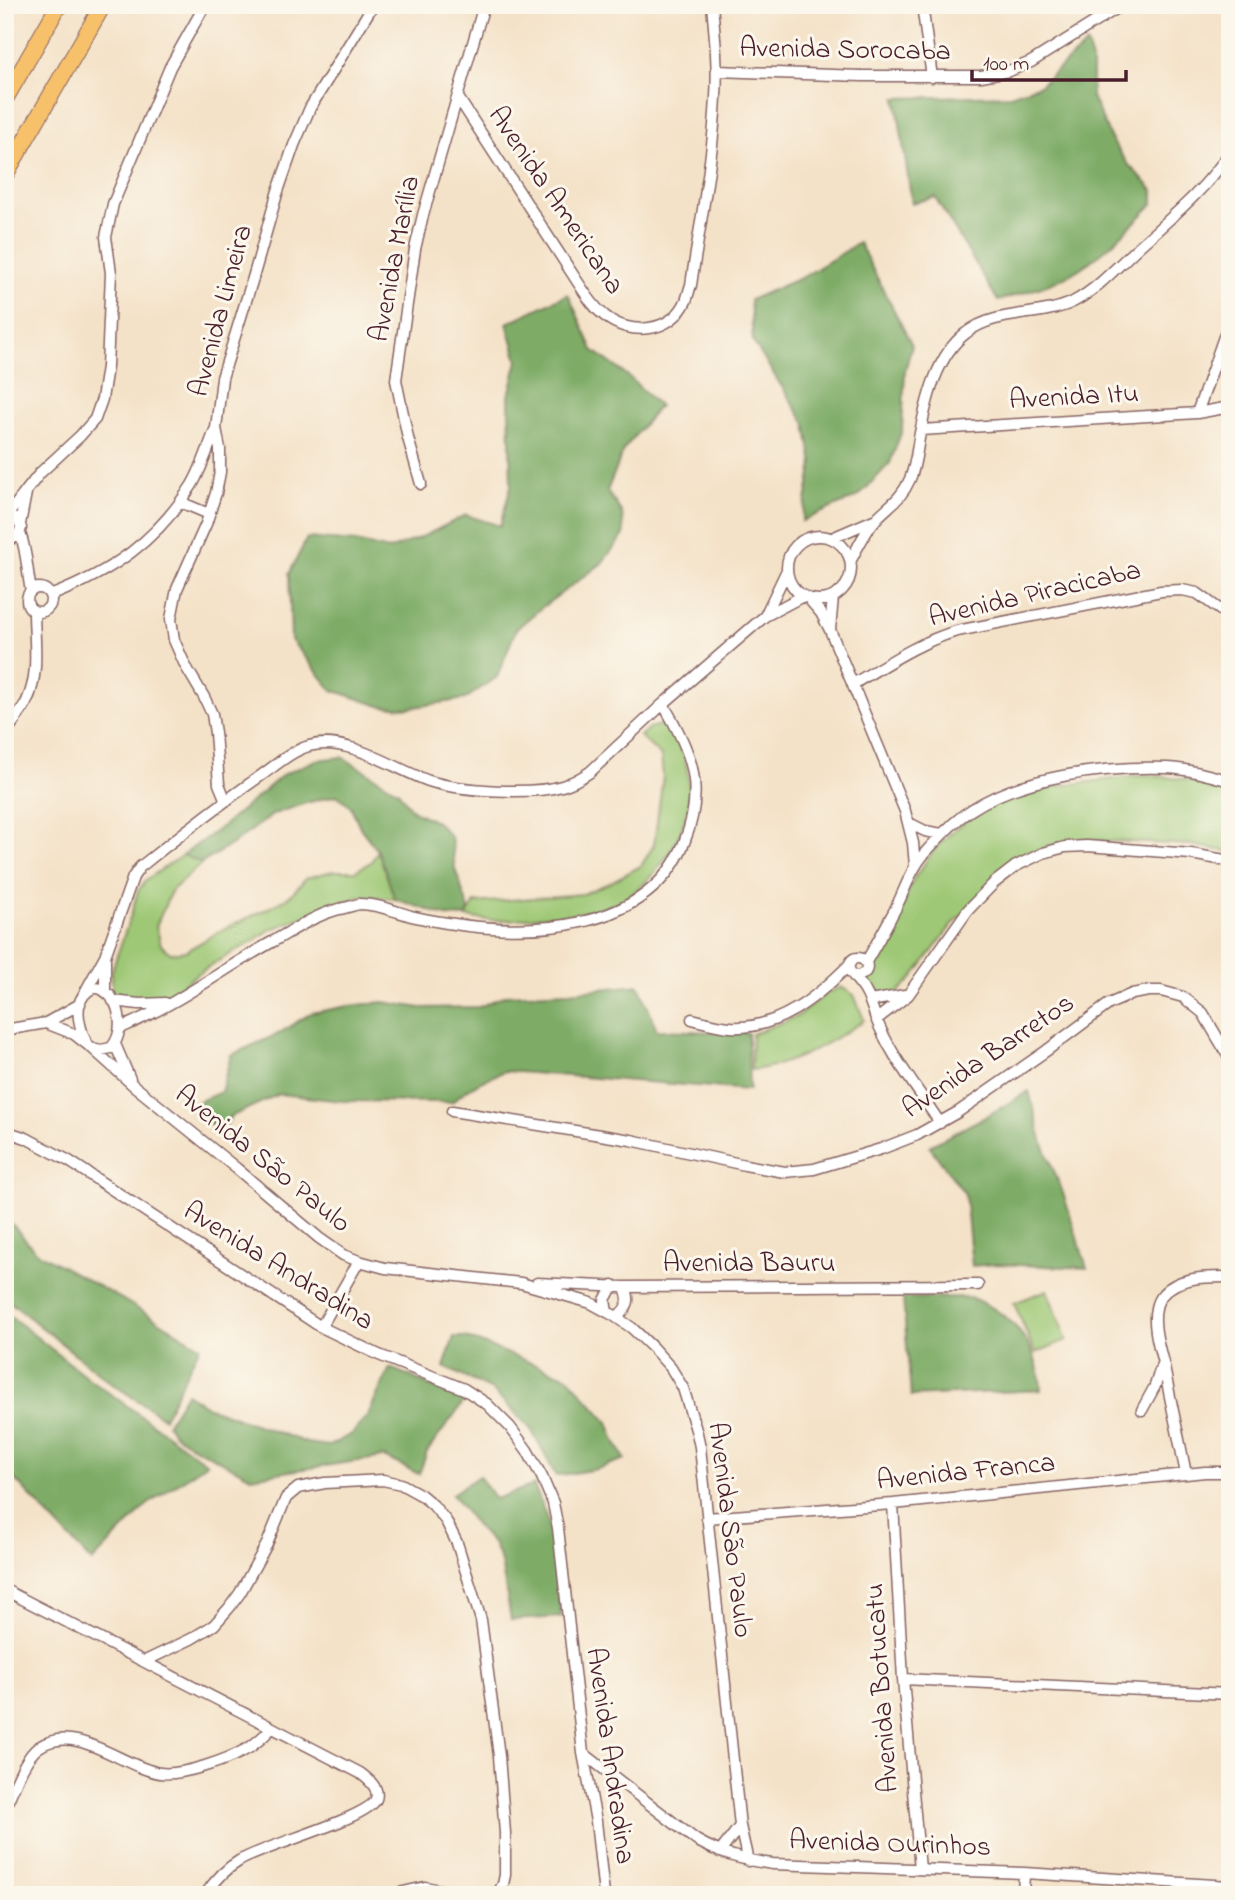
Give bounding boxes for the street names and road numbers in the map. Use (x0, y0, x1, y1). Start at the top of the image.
street label: Avenida Sorocaba (739, 29, 951, 73)
street label: Avenida Americana (477, 98, 633, 304)
street label: Avenida Marília (360, 172, 432, 346)
street label: Avenida Limeira (179, 220, 265, 402)
street label: Avenida Itu (1008, 374, 1140, 422)
street label: Avenida Piracicaba (925, 551, 1145, 639)
street label: Avenida Barretos (895, 984, 1083, 1130)
street label: Avenida São Paulo (165, 1076, 359, 1244)
street label: Avenida Andradina (175, 1192, 381, 1342)
street label: Avenida Bauru (663, 1244, 835, 1285)
street label: Avenida São Paulo (695, 1420, 763, 1640)
street label: Avenida Franca (875, 1443, 1057, 1503)
street label: Avenida Botucatu (855, 1582, 911, 1794)
street label: Avenida Andradina (573, 1645, 645, 1867)
street label: Avenida Ourinhos (788, 1821, 992, 1869)

